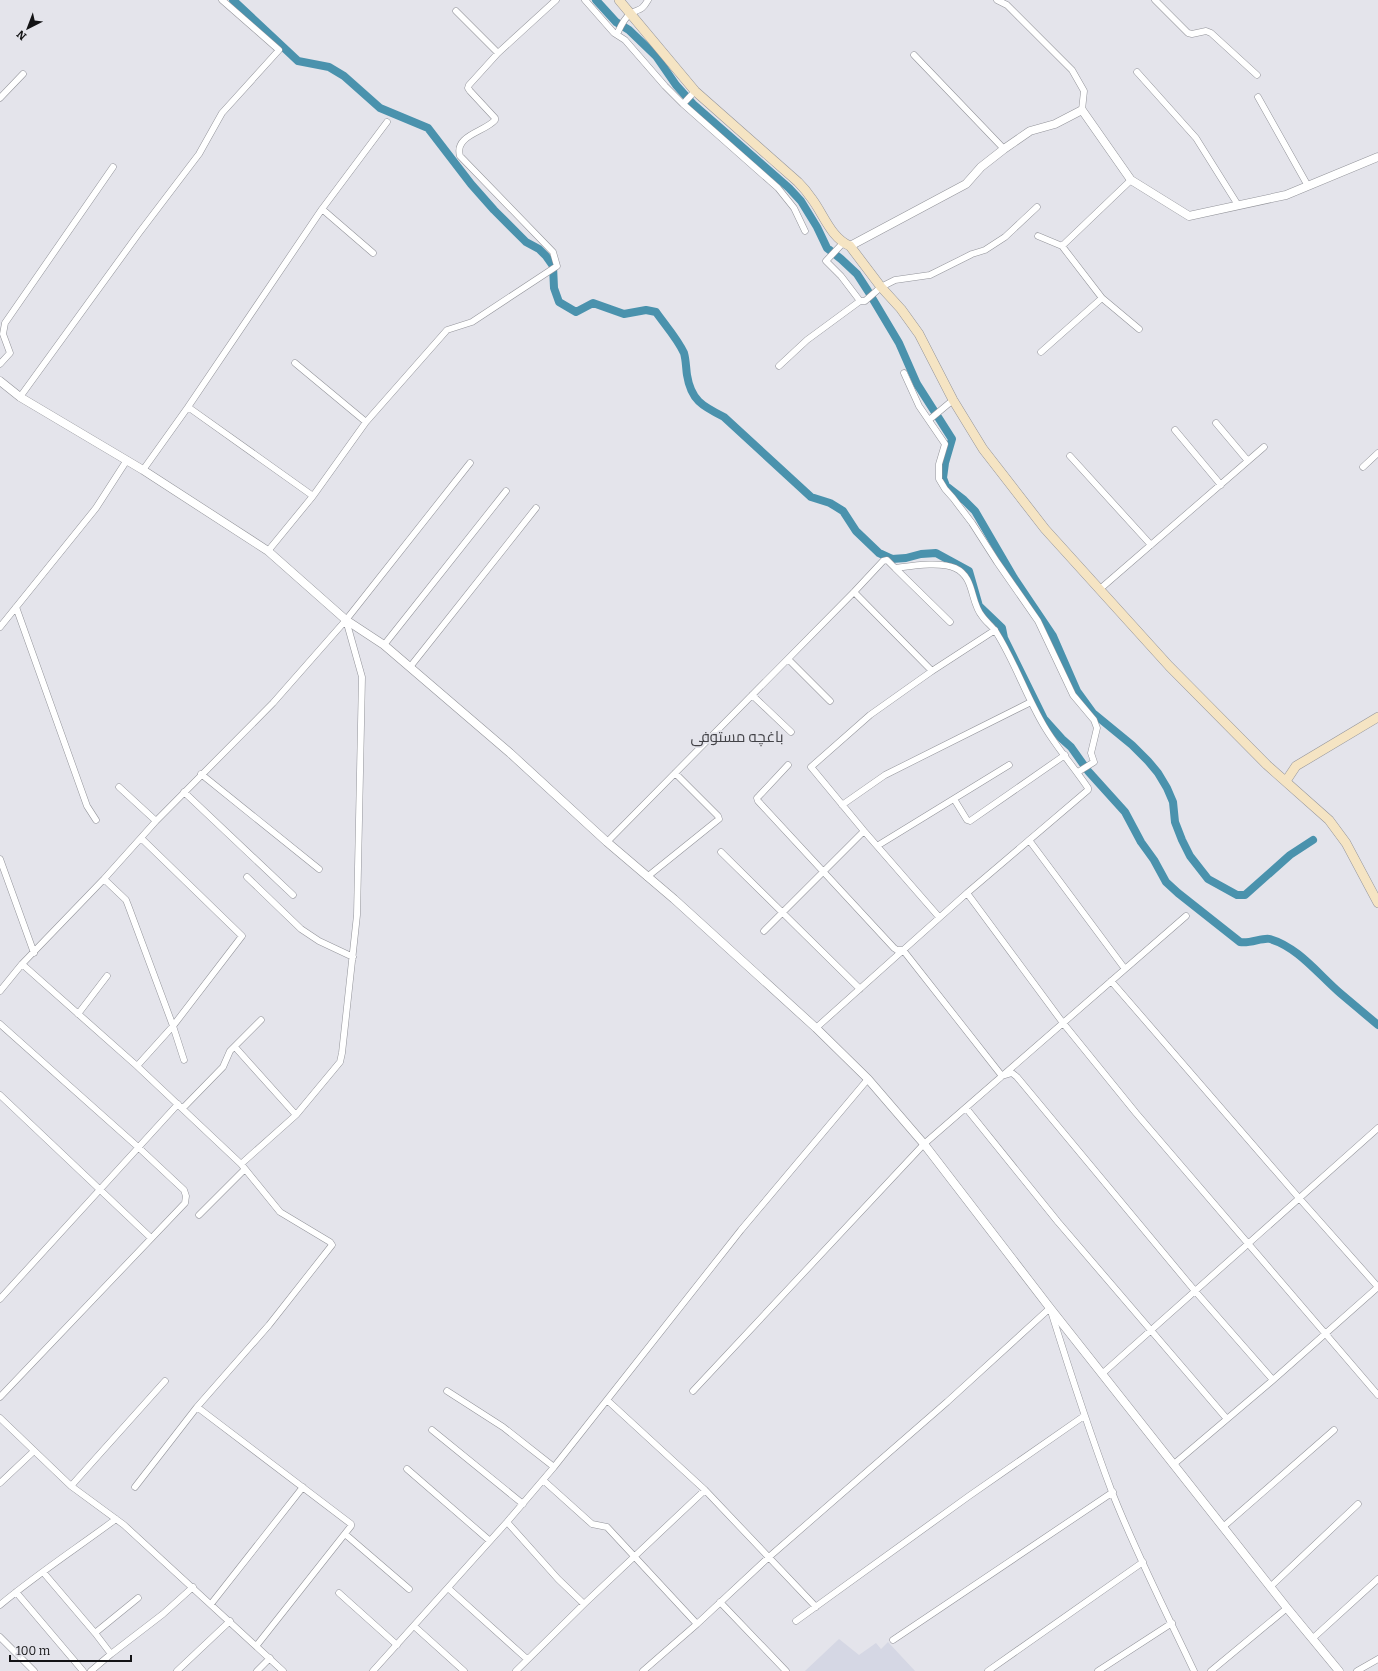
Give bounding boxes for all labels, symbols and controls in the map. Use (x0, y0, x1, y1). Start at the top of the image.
north arrow (8, 8, 48, 48)
text: N (14, 27, 29, 43)
district label: باغچه مستوفی (690, 728, 784, 747)
scale bar (10, 1637, 131, 1663)
text: 100 m (16, 1644, 51, 1658)

